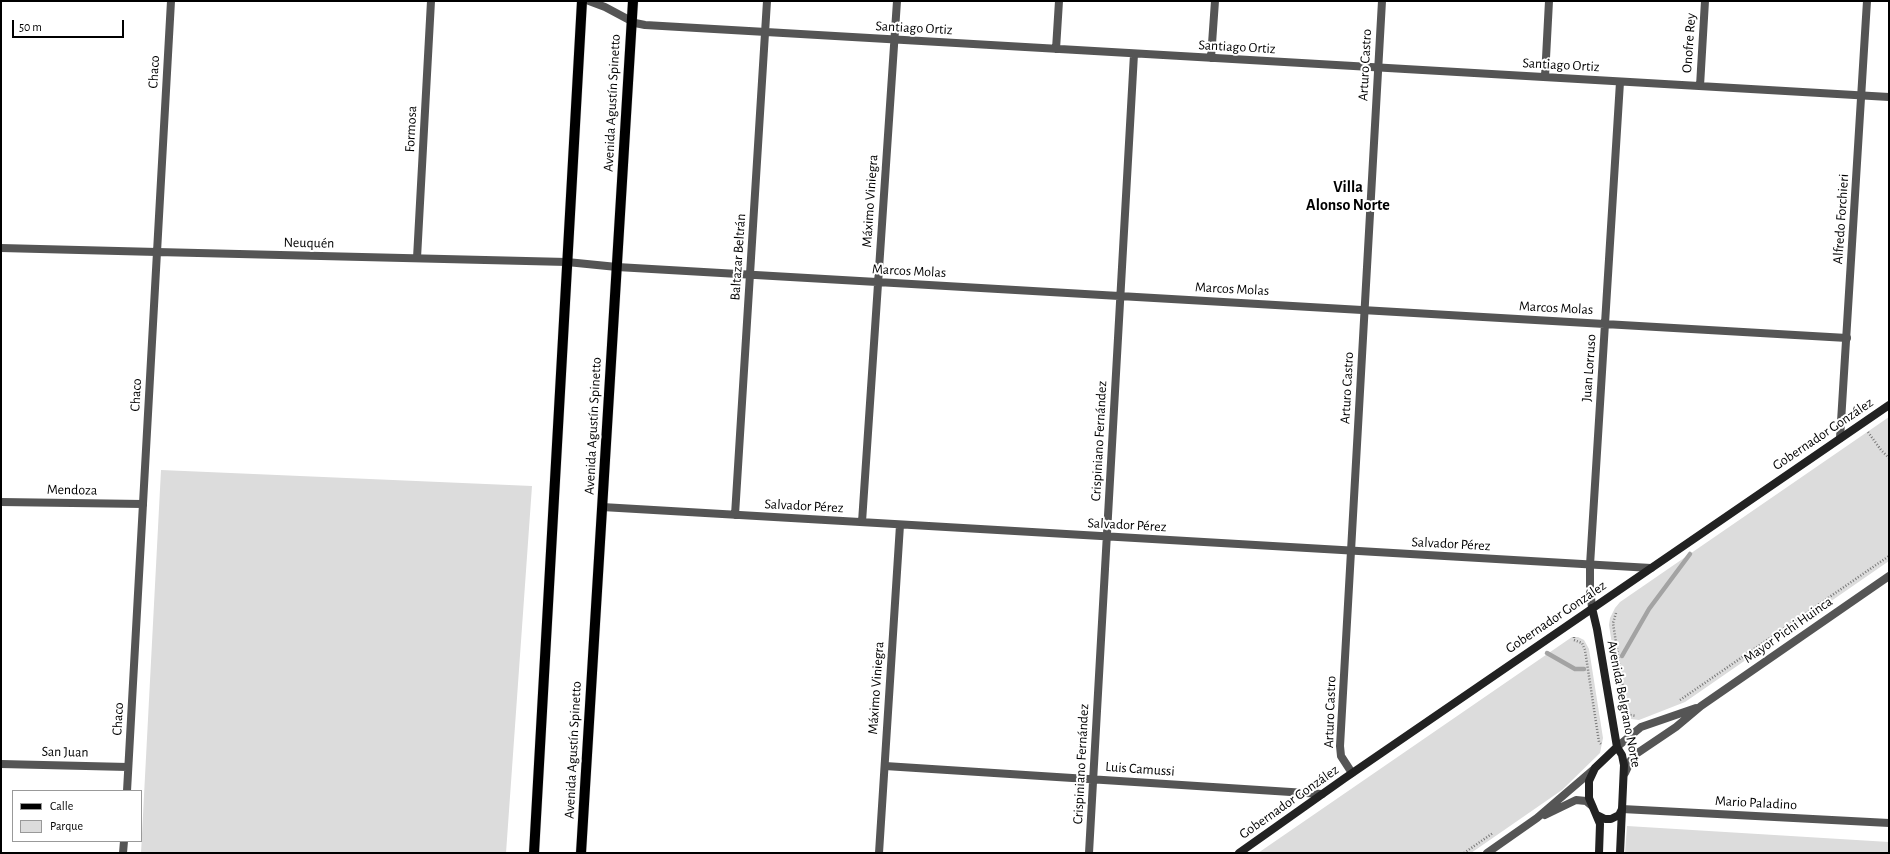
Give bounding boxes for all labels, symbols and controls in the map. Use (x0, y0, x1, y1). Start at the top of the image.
scale bar (14, 12, 126, 38)
street label: Onofre Rey (1679, 13, 1699, 73)
street label: Santiago Ortiz (875, 18, 953, 38)
text: 50 m (19, 21, 42, 33)
street label: Arturo Castro (1355, 28, 1375, 102)
street label: Avenida Agustín Spinetto (600, 34, 624, 172)
street label: Santiago Ortiz (1198, 37, 1276, 57)
street label: Chaco (145, 55, 163, 89)
street label: Santiago Ortiz (1522, 55, 1600, 75)
street label: Formosa (401, 105, 421, 153)
street label: Máximo Viniegra (858, 154, 882, 248)
street label: Alfredo Forchieri (1829, 173, 1853, 265)
district label: Villa Alonso Norte (1306, 177, 1390, 215)
street label: Baltazar Beltrán (727, 213, 749, 301)
street label: Neuquén (283, 234, 335, 252)
street label: Marcos Molas (871, 261, 947, 281)
street label: Marcos Molas (1194, 279, 1270, 299)
street label: Marcos Molas (1518, 298, 1594, 318)
street label: Juan Lorruso (1578, 334, 1600, 402)
street label: Arturo Castro (1337, 351, 1357, 425)
street label: Avenida Agustín Spinetto (581, 357, 605, 495)
street label: Chaco (127, 378, 145, 412)
street label: Crispiniano Fernández (1087, 380, 1111, 502)
street label: Gobernador González (1770, 394, 1876, 474)
street label: Mendoza (47, 481, 97, 499)
street label: Salvador Pérez (764, 496, 844, 516)
street label: Salvador Pérez (1087, 515, 1167, 535)
street label: Salvador Pérez (1411, 534, 1491, 554)
street label: Gobernador González (1503, 577, 1609, 657)
street label: Mayor Pichi Huinca (1740, 593, 1836, 667)
street label: Avenida Belgrano Norte (1603, 639, 1645, 769)
street label: Máximo Viniegra (864, 641, 888, 735)
street label: Arturo Castro (1320, 676, 1340, 748)
street label: Avenida Agustín Spinetto (561, 681, 585, 819)
street label: Chaco (109, 702, 127, 736)
street label: Crispiniano Fernández (1069, 703, 1093, 825)
street label: San Juan (41, 743, 89, 761)
street label: Luis Camussi (1105, 758, 1175, 780)
street label: Gobernador González (1236, 761, 1342, 843)
legend (12, 790, 142, 842)
street label: Mario Paladino (1714, 792, 1798, 814)
text: Calle (50, 800, 73, 812)
text: Parque (50, 820, 83, 832)

